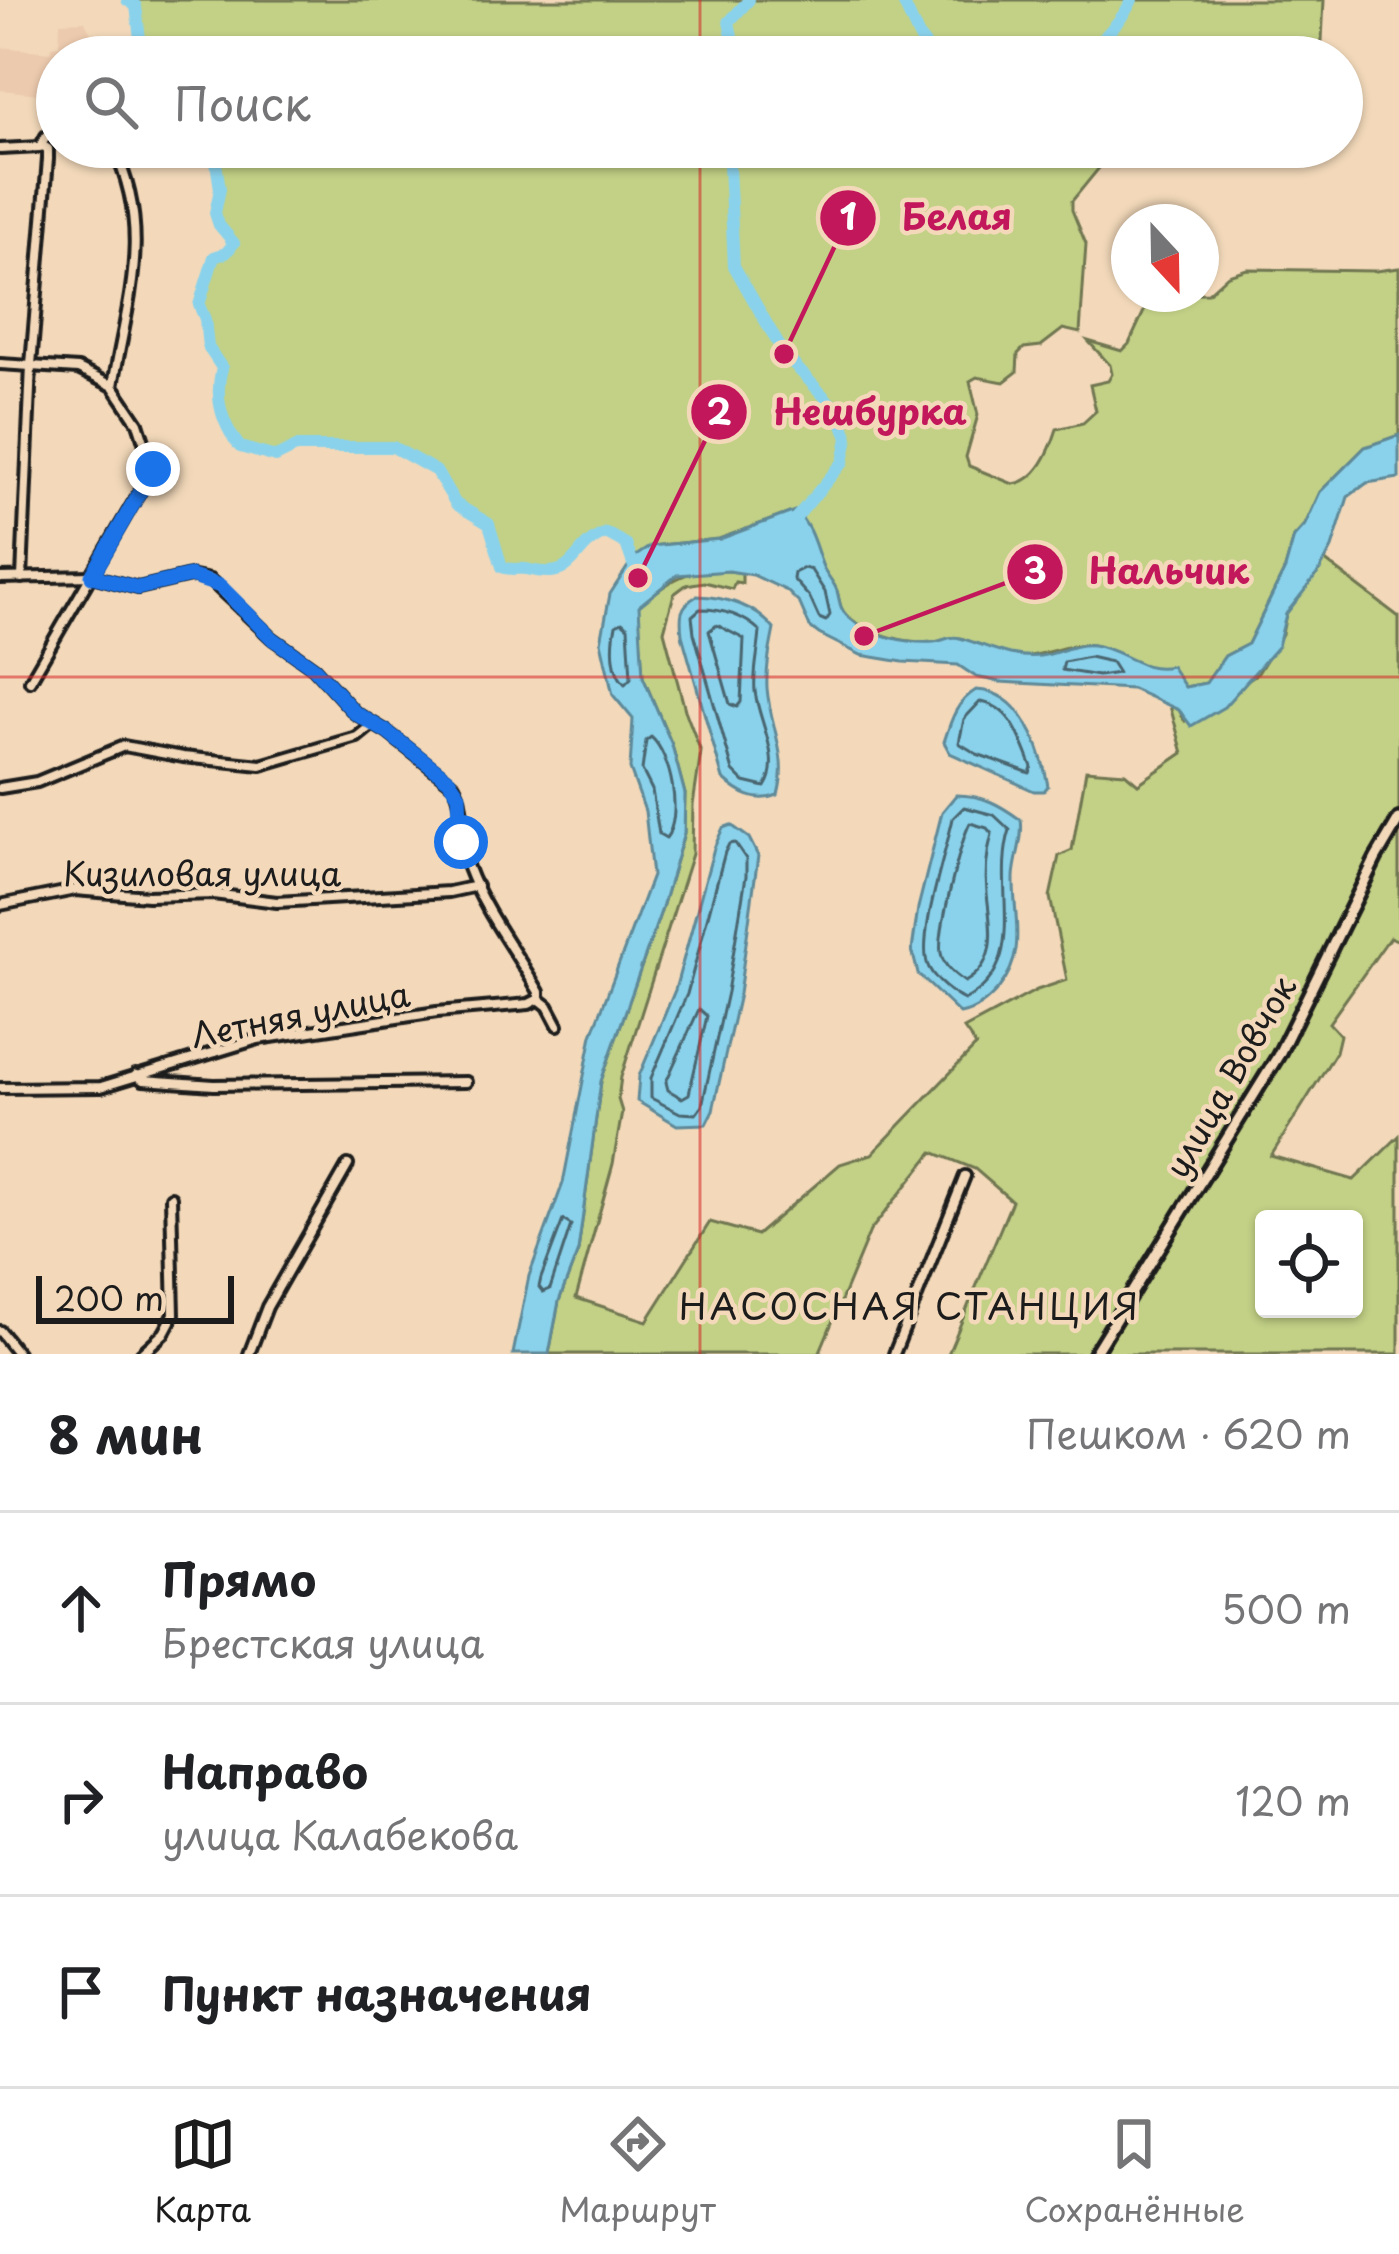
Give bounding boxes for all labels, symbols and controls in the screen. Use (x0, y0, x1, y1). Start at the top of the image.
search box (36, 36, 1363, 168)
text: Поиск (174, 68, 311, 136)
icon: search (78, 69, 144, 135)
callout: Белая (818, 182, 1036, 254)
text: 1 (839, 188, 857, 242)
text: Белая (902, 188, 1012, 242)
north arrow (1111, 204, 1219, 312)
callout: Нешбурка (689, 376, 990, 448)
text: 2 (706, 383, 732, 437)
text: Нешбурка (773, 383, 967, 437)
route end (126, 442, 180, 496)
callout: Нальчик (1005, 536, 1273, 608)
text: 3 (1023, 542, 1047, 596)
text: Нальчик (1089, 542, 1250, 596)
route start (434, 815, 488, 869)
street label: Кизиловая улица (63, 847, 342, 897)
street label: улица Вовчок (1151, 965, 1307, 1186)
street label: Летняя улица (186, 967, 414, 1059)
map controls (1255, 1210, 1363, 1318)
button: locate (1255, 1210, 1363, 1318)
scale bar (36, 1270, 234, 1323)
text: 200 m (54, 1272, 164, 1322)
district label: НАСОСНАЯ СТАНЦИЯ (679, 1278, 1141, 1332)
text: 8 мин (48, 1394, 203, 1471)
text: Пешком · 620 m (1026, 1403, 1351, 1462)
text: Прямо (162, 1544, 316, 1612)
icon: ahead (48, 1575, 114, 1641)
text: 500 m (1221, 1578, 1351, 1637)
text: Брестская улица (162, 1612, 484, 1671)
text: Направо (162, 1736, 368, 1804)
icon: right (48, 1767, 114, 1833)
text: 120 m (1235, 1770, 1351, 1829)
text: улица Калабекова (162, 1804, 518, 1863)
text: Пункт назначения (162, 1958, 592, 2026)
icon: arrive (48, 1959, 114, 2025)
tab: Карта (154, 2111, 251, 2233)
tab: Маршрут (560, 2111, 716, 2233)
tab: Сохранённые (1024, 2111, 1245, 2233)

